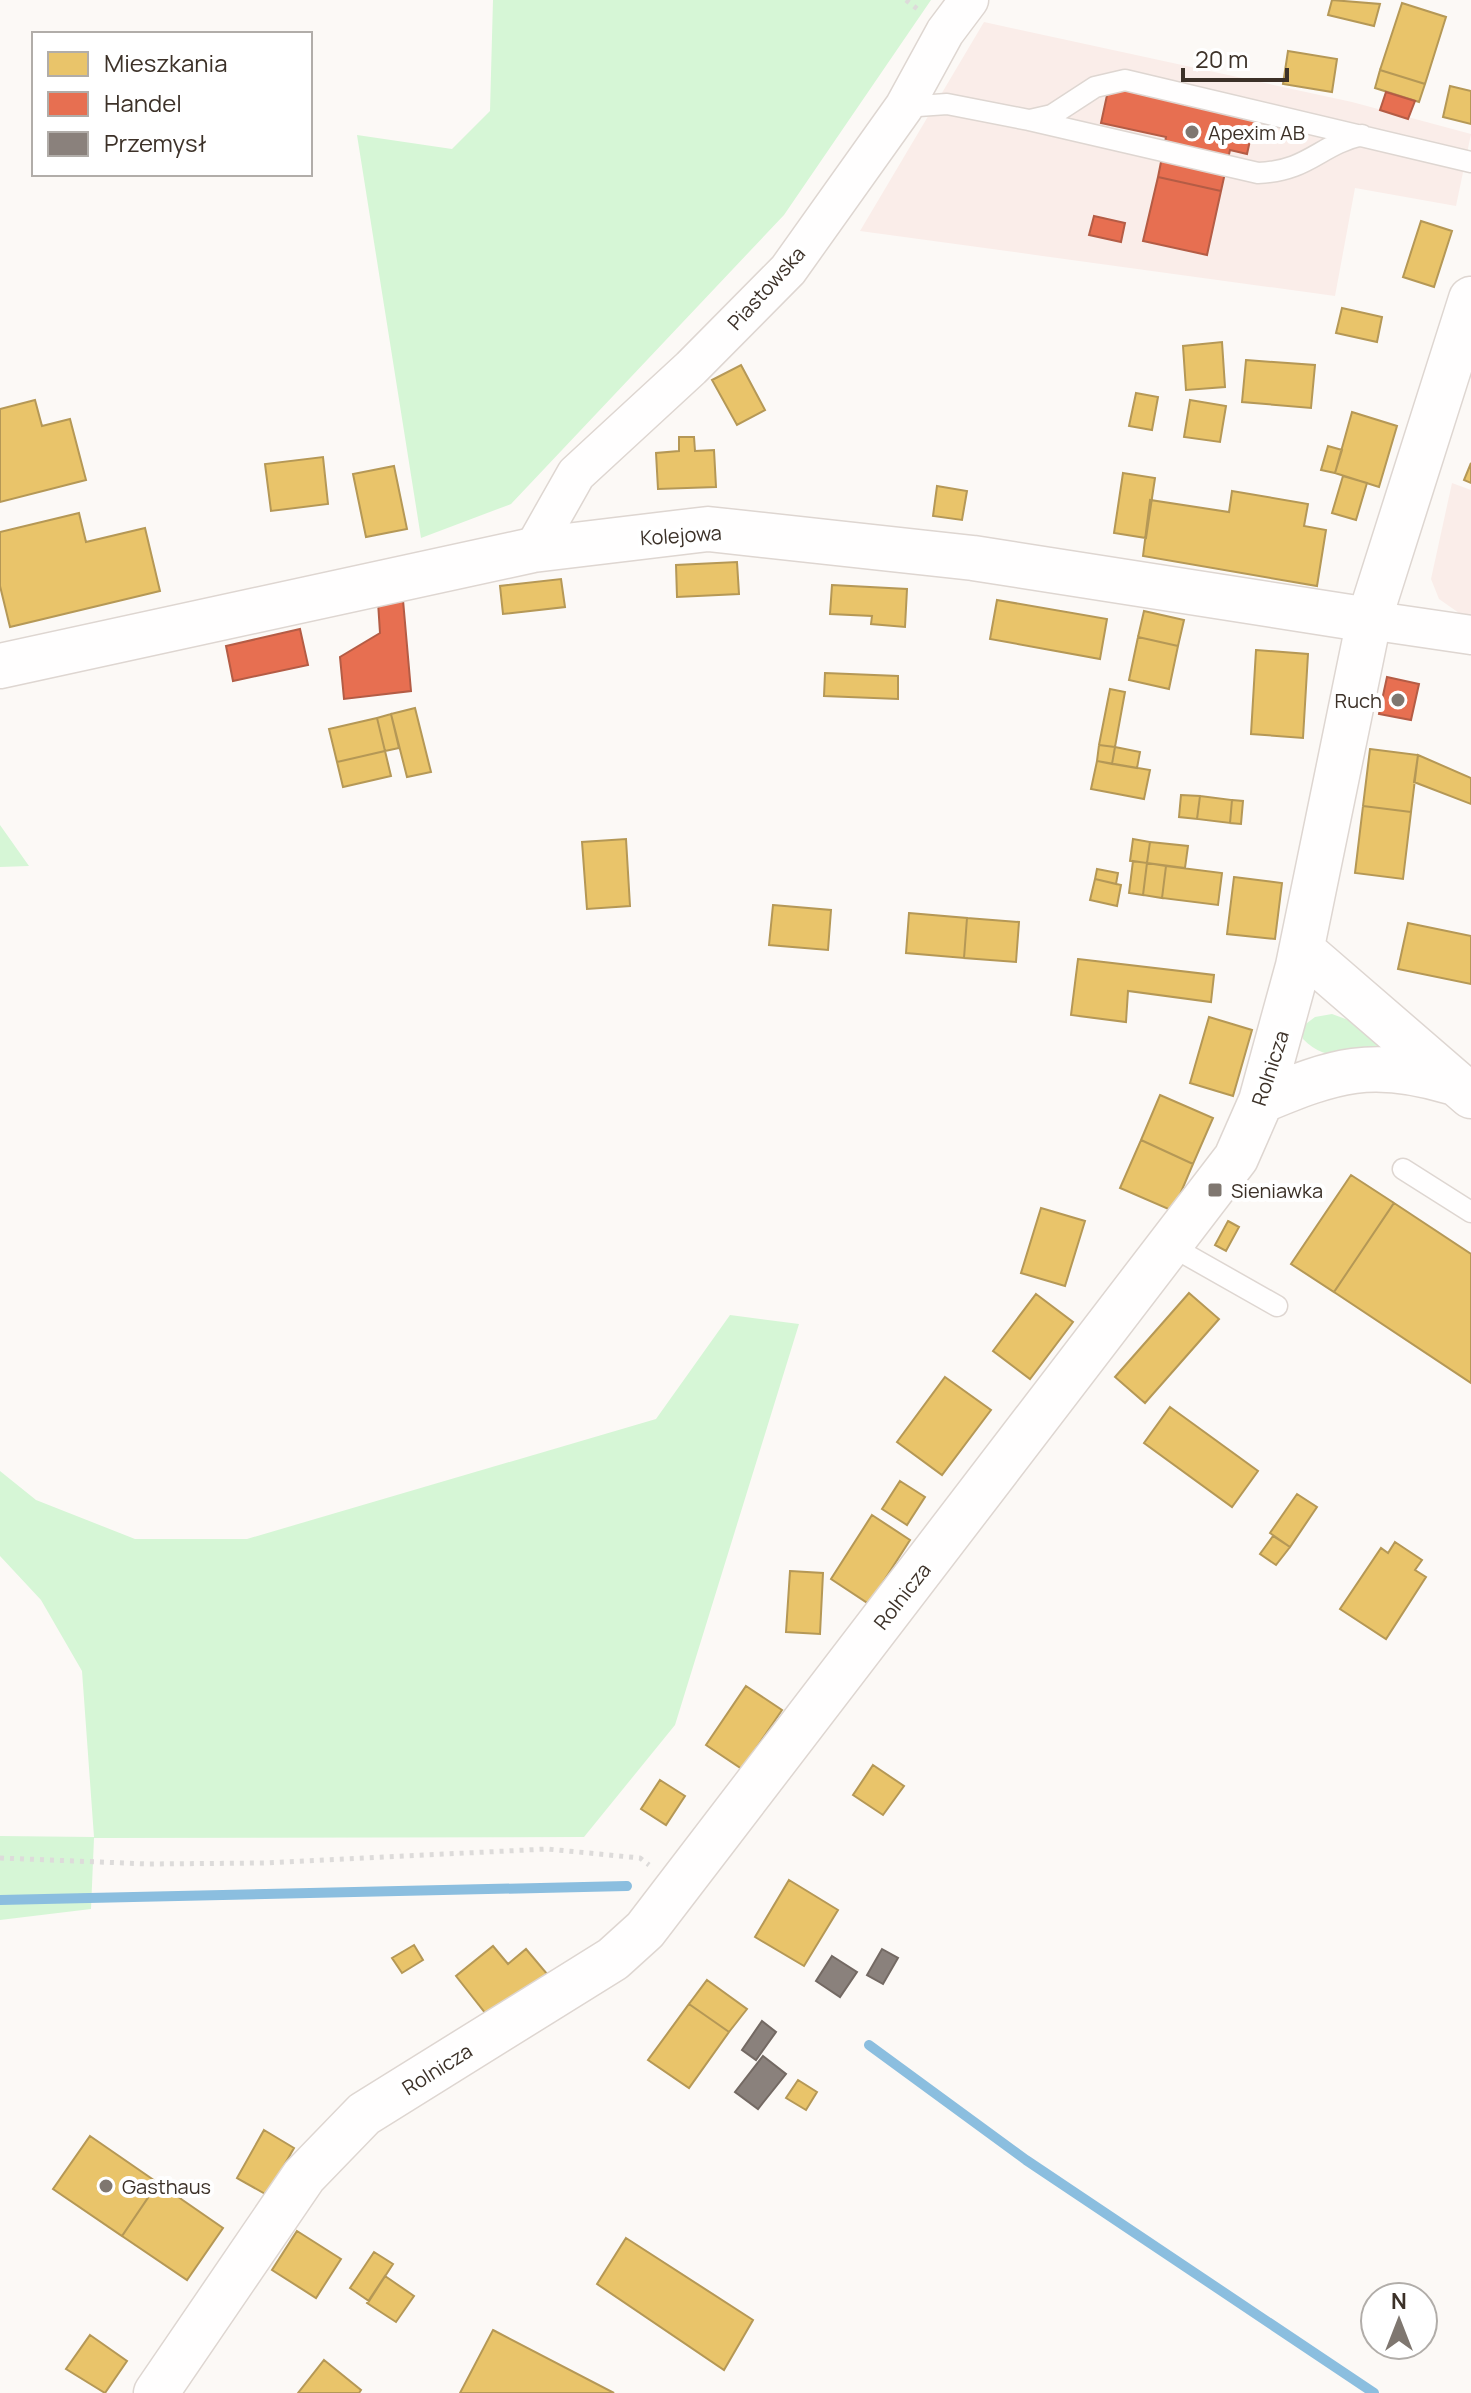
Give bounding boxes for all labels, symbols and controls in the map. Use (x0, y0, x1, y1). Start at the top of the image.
legend (32, 32, 312, 176)
scale bar (1183, 32, 1287, 82)
text: 20 m (1195, 42, 1248, 75)
text: Mieszkania (104, 46, 228, 79)
text: Handel (104, 86, 182, 119)
place label: Apexim AB (1208, 119, 1305, 146)
marker: Apexim AB (1183, 123, 1201, 141)
text: Przemysł (104, 126, 207, 159)
street label: Piastowska (721, 240, 811, 336)
street label: Kolejowa (639, 519, 723, 551)
place label: Ruch (1335, 687, 1382, 714)
marker: Ruch (1389, 691, 1407, 709)
street label: Rolnicza (1245, 1027, 1295, 1109)
place label: Sieniawka (1231, 1177, 1323, 1204)
marker: Sieniawka (1206, 1181, 1224, 1199)
street label: Rolnicza (867, 1557, 937, 1635)
street label: Rolnicza (397, 2037, 477, 2101)
place label: Gasthaus (122, 2173, 211, 2200)
marker: Gasthaus (97, 2177, 115, 2195)
north arrow (1359, 2281, 1439, 2361)
text: N (1391, 2286, 1407, 2316)

